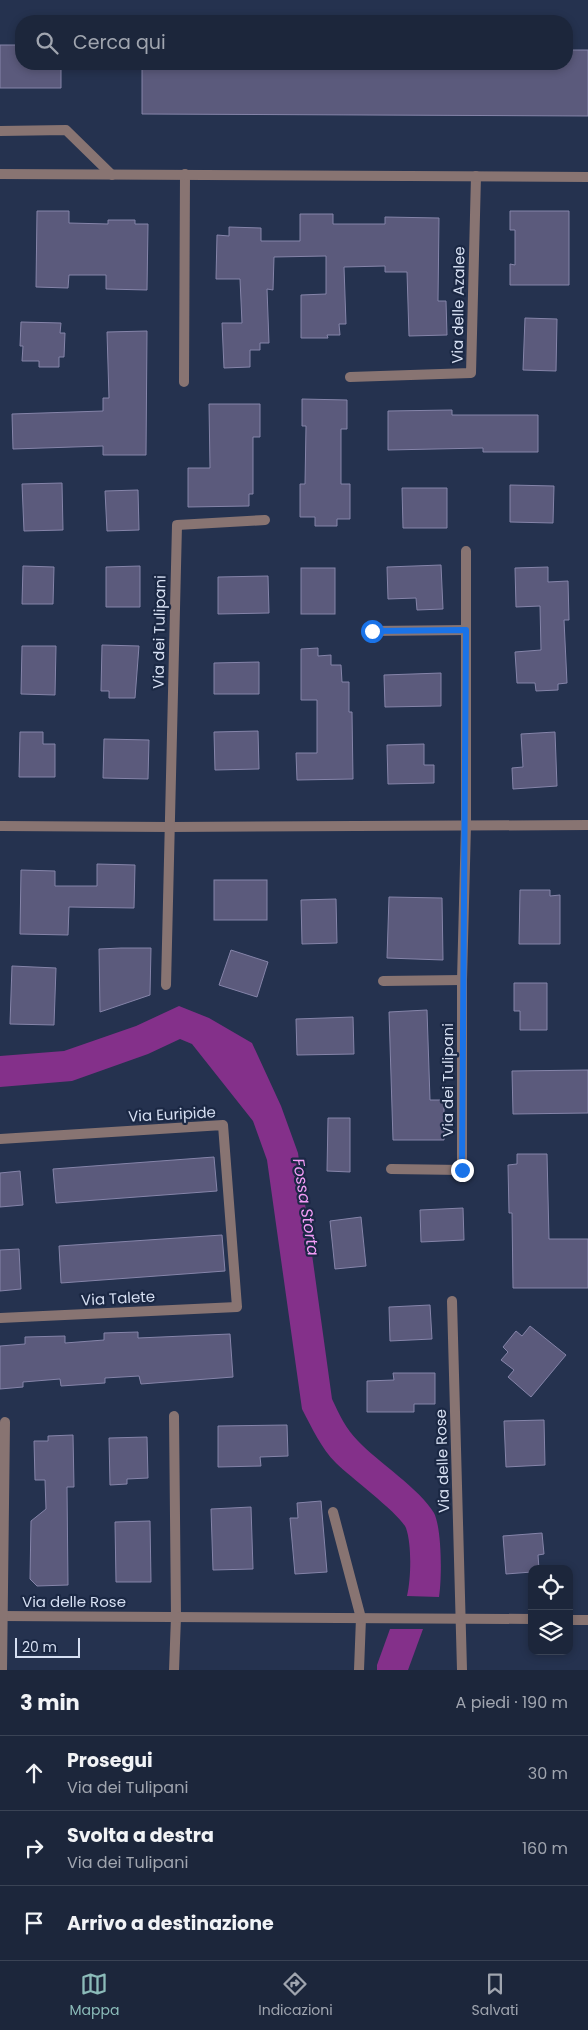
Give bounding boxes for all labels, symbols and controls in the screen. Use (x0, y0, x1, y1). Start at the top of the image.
search box (15, 15, 573, 70)
icon: search (33, 29, 61, 57)
text: Cerca qui (73, 29, 166, 56)
street label: Via delle Azalee (446, 246, 470, 364)
street label: Via dei Tulipani (148, 575, 170, 689)
route start (361, 620, 384, 643)
street label: Via dei Tulipani (437, 1023, 458, 1137)
street label: Via Euripide (128, 1101, 216, 1127)
water label: Fossa Storta (287, 1157, 325, 1258)
route end (451, 1159, 474, 1182)
street label: Via Talete (81, 1286, 155, 1310)
street label: Via delle Rose (430, 1409, 454, 1513)
map controls (528, 1565, 573, 1655)
button: locate (528, 1565, 573, 1610)
street label: Via delle Rose (22, 1591, 126, 1612)
button: layers (528, 1610, 573, 1655)
scale bar (15, 1635, 80, 1658)
text: 20 m (22, 1637, 57, 1657)
text: 3 min (20, 1688, 80, 1717)
text: A piedi · 190 m (456, 1691, 568, 1714)
text: Prosegui (67, 1747, 153, 1774)
icon: ahead (20, 1759, 48, 1787)
text: 30 m (528, 1762, 568, 1785)
text: Via dei Tulipani (67, 1776, 188, 1799)
text: Svolta a destra (67, 1822, 214, 1849)
icon: right (20, 1834, 48, 1862)
text: 160 m (522, 1837, 568, 1860)
text: Via dei Tulipani (67, 1851, 188, 1874)
icon: arrive (20, 1909, 48, 1937)
text: Arrivo a destinazione (67, 1910, 274, 1937)
tab: Mappa (69, 1970, 119, 2021)
tab: Indicazioni (258, 1970, 333, 2021)
tab: Salvati (472, 1970, 519, 2021)

